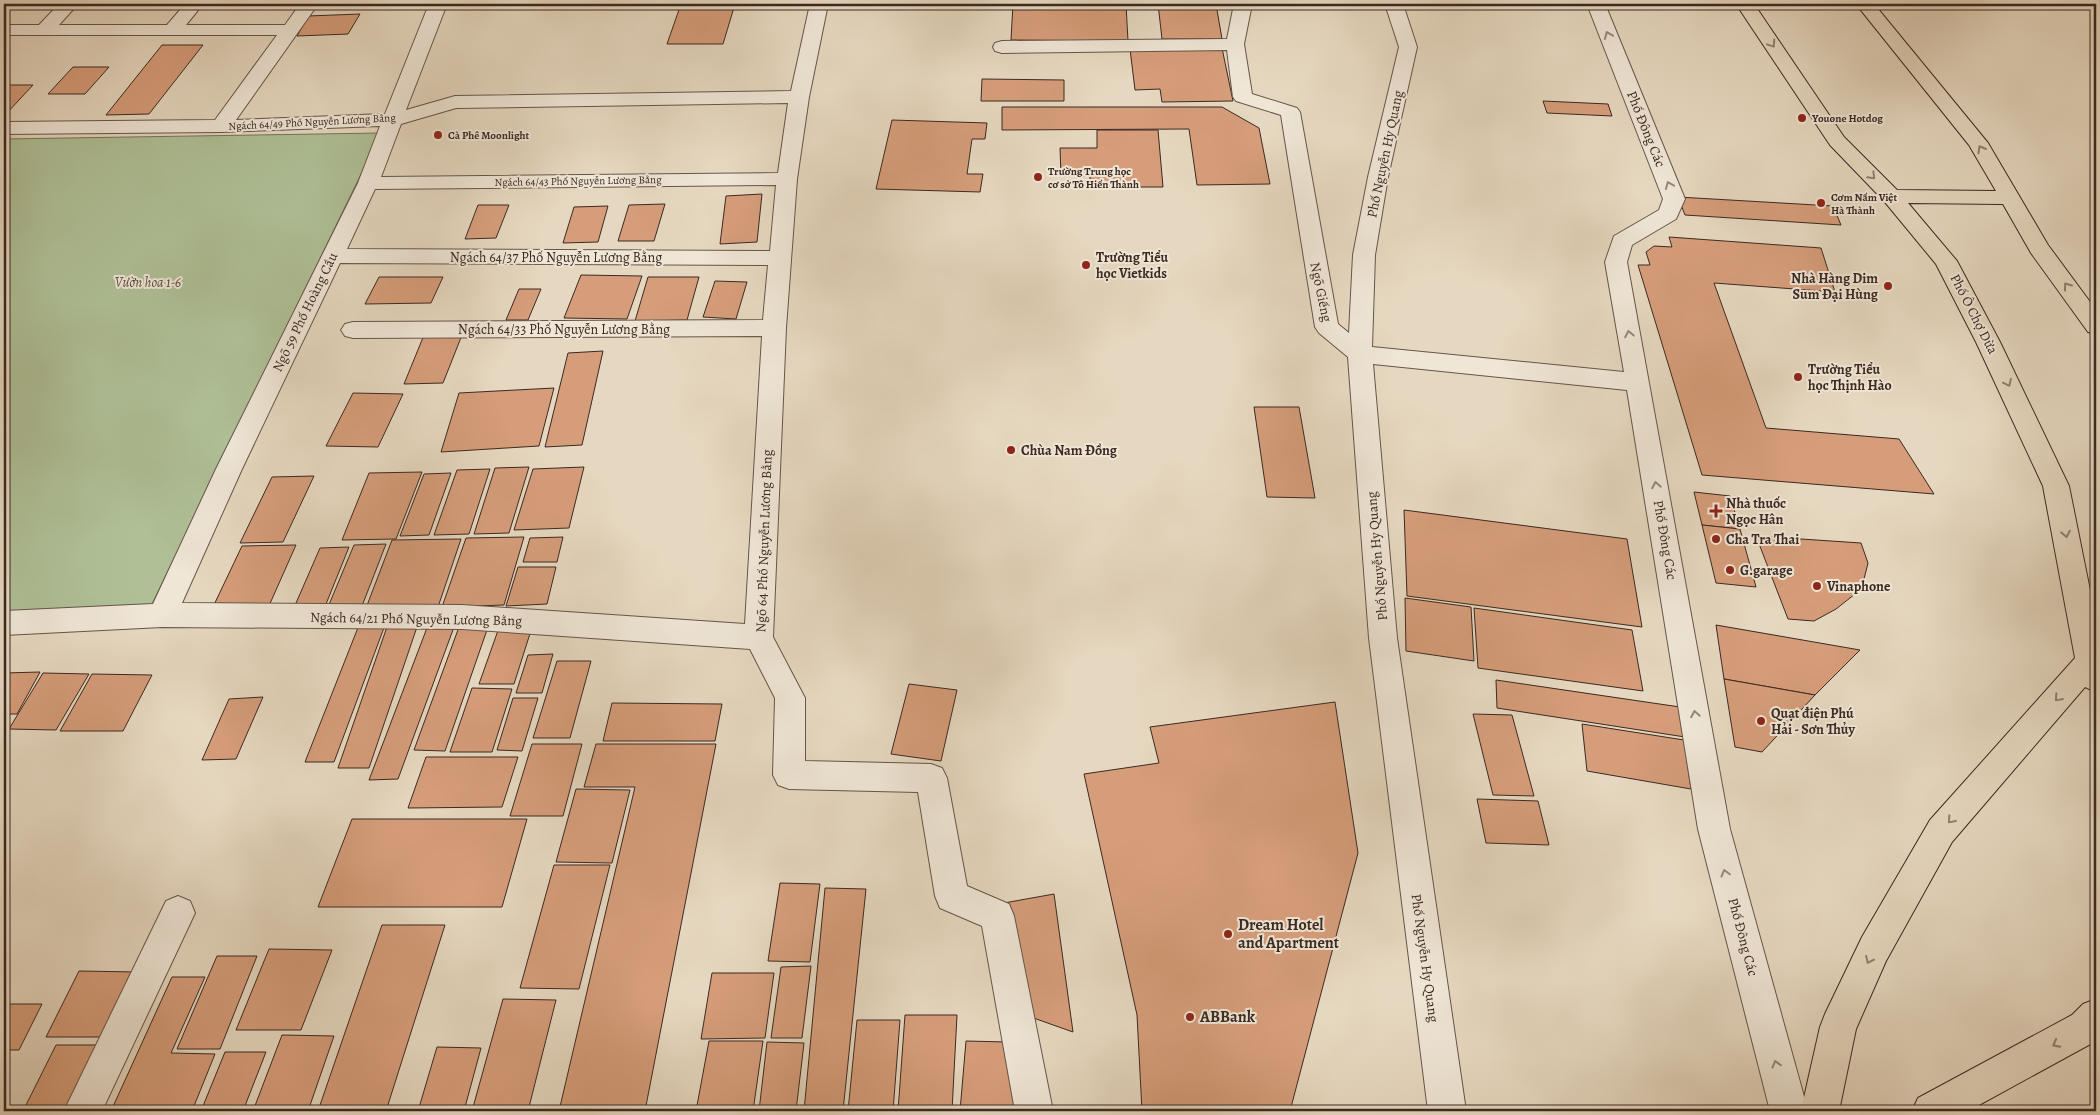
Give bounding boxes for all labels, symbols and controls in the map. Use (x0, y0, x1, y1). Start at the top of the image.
one-way arrow (1604, 31, 1614, 39)
one-way arrow (1766, 38, 1775, 48)
street label: Phố Đông Các (1622, 88, 1670, 170)
street label: Phố Nguyễn Hy Quang (1362, 89, 1408, 219)
street label: Ngách 64/49 Phố Nguyễn Lương Bằng (228, 110, 397, 134)
place label: Youone Hotdog (1811, 111, 1883, 126)
marker: Youone Hotdog (1796, 112, 1808, 124)
place label: Cà Phê Moonlight (448, 128, 530, 143)
marker: Cà Phê Moonlight (432, 129, 444, 141)
one-way arrow (1978, 145, 1988, 154)
place label: Trường Trung học cơ sở Tô Hiến Thành (1048, 164, 1139, 192)
one-way arrow (1866, 170, 1875, 179)
marker: Trường Trung học cơ sở Tô Hiến Thành (1032, 171, 1044, 183)
street label: Ngách 64/43 Phố Nguyễn Lương Bằng (494, 172, 662, 190)
one-way arrow (1665, 182, 1675, 190)
place label: Cơm Nấm Việt Hà Thành (1831, 190, 1897, 218)
marker: Cơm Nấm Việt Hà Thành (1815, 197, 1827, 209)
street label: Ngách 64/37 Phố Nguyễn Lương Bằng (450, 248, 662, 267)
place label: Trường Tiểu học Vietkids (1096, 248, 1169, 283)
street label: Ngõ 59 Phố Hoàng Cầu (268, 249, 342, 375)
marker: Trường Tiểu học Vietkids (1080, 259, 1092, 271)
street label: Ngõ Giếng (1305, 260, 1337, 324)
place label: Nhà Hàng Dim Sum Đại Hùng (1791, 269, 1879, 304)
street label: Phố Ô Chợ Dừa (1946, 271, 2003, 358)
park label: Vườn hoa 1-6 (115, 273, 181, 292)
marker: Nhà Hàng Dim Sum Đại Hùng (1882, 280, 1894, 292)
one-way arrow (2064, 283, 2074, 292)
street label: Ngách 64/33 Phố Nguyễn Lương Bằng (458, 320, 670, 339)
one-way arrow (1625, 330, 1635, 339)
place label: Trường Tiểu học Thịnh Hào (1808, 360, 1892, 395)
marker: Trường Tiểu học Thịnh Hào (1792, 371, 1804, 383)
one-way arrow (2002, 378, 2012, 387)
place label: Chùa Nam Đồng (1021, 441, 1118, 460)
marker: Chùa Nam Đồng (1005, 444, 1017, 456)
street label: Ngõ 64 Phố Nguyễn Lương Bằng (751, 449, 777, 633)
one-way arrow (1651, 480, 1661, 489)
street label: Phố Nguyễn Hy Quang (1362, 491, 1392, 621)
place label: Nhà thuốc Ngọc Hân (1726, 494, 1786, 529)
street label: Phố Đông Các (1649, 499, 1681, 581)
marker: Nhà thuốc Ngọc Hân (1710, 505, 1722, 517)
place label: Cha Tra Thai (1726, 530, 1799, 549)
one-way arrow (2060, 530, 2070, 538)
marker: Cha Tra Thai (1710, 533, 1722, 545)
place label: G.garage (1740, 561, 1793, 580)
marker: G.garage (1724, 564, 1736, 576)
place label: Vinaphone (1826, 577, 1891, 596)
marker: Vinaphone (1811, 580, 1823, 592)
street label: Ngách 64/21 Phố Nguyễn Lương Bằng (310, 608, 522, 630)
one-way arrow (2055, 692, 2064, 701)
place label: Quạt điện Phú Hải - Sơn Thủy (1771, 704, 1855, 739)
one-way arrow (1690, 710, 1700, 718)
marker: Quạt điện Phú Hải - Sơn Thủy (1755, 715, 1767, 727)
one-way arrow (1947, 814, 1956, 823)
one-way arrow (1721, 870, 1731, 878)
street label: Phố Nguyễn Hy Quang (1407, 892, 1443, 1024)
street label: Phố Đông Các (1723, 896, 1763, 978)
place label: Dream Hotel and Apartment (1238, 914, 1340, 954)
marker: Dream Hotel and Apartment (1222, 928, 1234, 940)
one-way arrow (1865, 955, 1875, 964)
place label: ABBank (1199, 1006, 1256, 1028)
marker: ABBank (1184, 1011, 1196, 1023)
one-way arrow (2052, 1038, 2061, 1048)
one-way arrow (1772, 1061, 1782, 1069)

